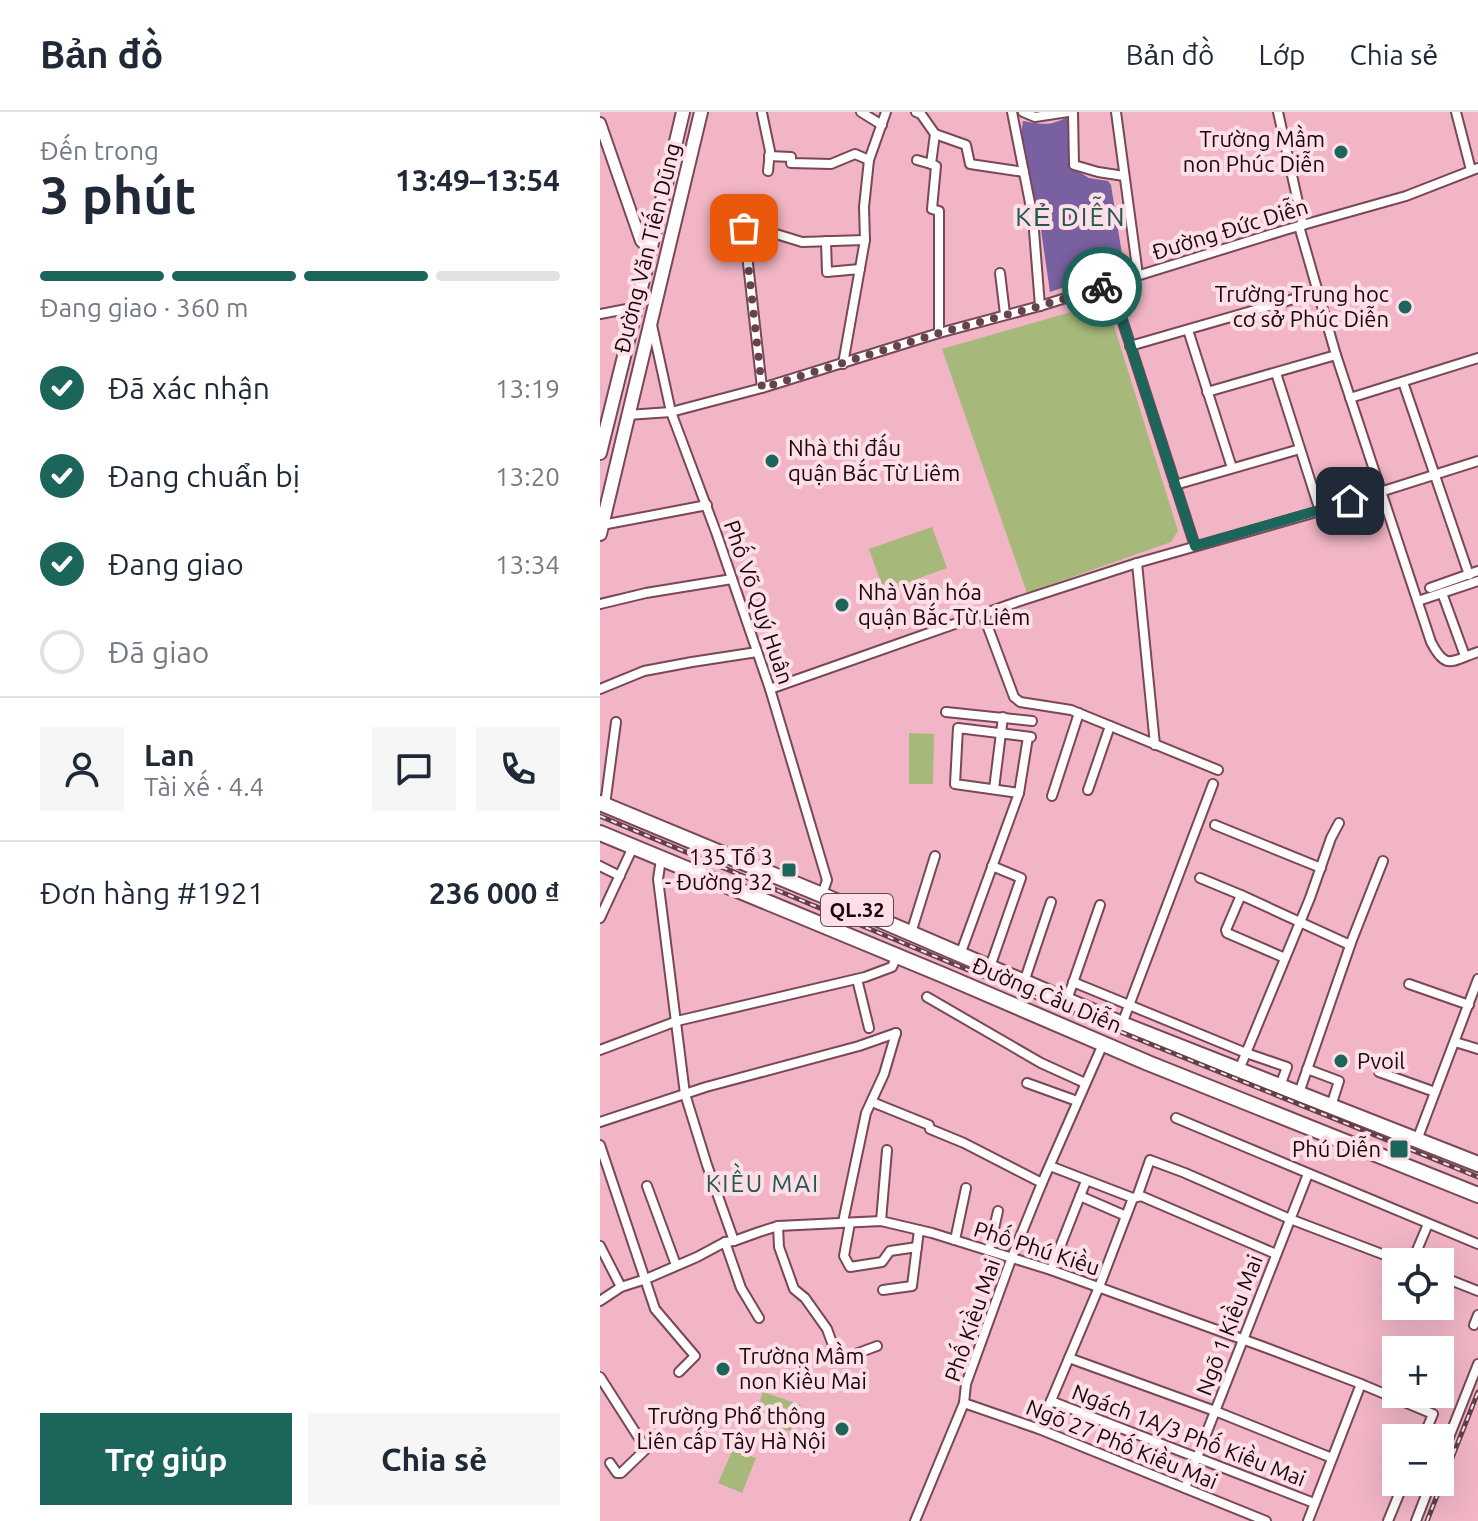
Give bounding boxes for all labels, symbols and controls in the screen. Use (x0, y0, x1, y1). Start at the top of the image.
text: Bản đồ (40, 33, 163, 75)
text: Bản đồ (1126, 39, 1214, 70)
text: Lớp (1258, 39, 1306, 70)
text: Chia sẻ (1350, 39, 1438, 70)
place label: Trường Mầm non Phúc Diễn (1183, 124, 1325, 176)
text: Đến trong (40, 136, 159, 165)
street label: Đường Văn Tiến Dũng (606, 140, 685, 356)
marker: Trường Mầm non Phúc Diễn (1332, 143, 1350, 161)
text: 13:49–13:54 (395, 163, 560, 197)
text: 3 phút (40, 166, 196, 224)
street label: Đường Đức Diễn (1148, 192, 1311, 264)
pin (710, 194, 778, 262)
district label: KẺ DIỄN (1015, 196, 1127, 231)
icon: bag (722, 206, 766, 250)
courier (1062, 247, 1142, 327)
icon: bike (1080, 265, 1124, 309)
place label: Trường Trung học cơ sở Phúc Diễn (1215, 281, 1389, 331)
text: Đang giao · 360 m (40, 293, 248, 322)
marker: Trường Trung học cơ sở Phúc Diễn (1396, 298, 1414, 316)
icon: check (40, 366, 84, 410)
text: Đã xác nhận (108, 371, 270, 405)
text: 13:19 (495, 374, 560, 403)
place label: Nhà thi đấu quận Bắc Từ Liêm (788, 433, 960, 485)
marker: Nhà thi đấu quận Bắc Từ Liêm (763, 452, 781, 470)
icon: check (40, 454, 84, 498)
text: Đang chuẩn bị (108, 459, 300, 493)
text: 13:20 (495, 462, 560, 491)
pin (1316, 467, 1384, 535)
icon: home (1328, 479, 1372, 523)
street label: Phố Võ Quý Huân (720, 516, 802, 687)
icon: check (40, 542, 84, 586)
text: Đang giao (108, 547, 244, 581)
text: 13:34 (495, 550, 560, 579)
place label: Nhà Văn hóa quận Bắc Từ Liêm (858, 579, 1030, 629)
marker: Nhà Văn hóa quận Bắc Từ Liêm (833, 596, 851, 614)
text: Đã giao (108, 635, 209, 669)
button: person (40, 727, 124, 811)
button: chat (372, 727, 456, 811)
button: phone (476, 727, 560, 811)
text: Lan (144, 738, 195, 772)
text: Tài xế · 4.4 (144, 772, 264, 801)
place label: 135 Tổ 3 - Đường 32 (665, 844, 773, 894)
marker: 135 Tổ 3 - Đường 32 (780, 861, 798, 879)
text: Đơn hàng #1921 (40, 876, 265, 910)
text: 236 000 ₫ (429, 876, 560, 910)
road number: QL.32 (821, 894, 893, 926)
street label: Đường Cầu Diễn (969, 950, 1127, 1037)
place label: Pvoil (1357, 1048, 1405, 1073)
marker: Pvoil (1332, 1052, 1350, 1070)
place label: Phú Diễn (1292, 1135, 1381, 1161)
marker: Phú Diễn (1388, 1138, 1410, 1160)
district label: KIỀU MAI (706, 1162, 820, 1197)
street label: Phố Phú Kiều (971, 1213, 1104, 1280)
map controls (1382, 1248, 1454, 1496)
button: locate (1382, 1248, 1454, 1320)
street label: Ngõ 1 Kiều Mai (1188, 1250, 1267, 1399)
street label: Phố Kiều Mai (937, 1254, 1004, 1385)
button: + (1382, 1336, 1454, 1408)
place label: Trường Mầm non Kiều Mai (739, 1341, 867, 1393)
marker: Trường Mầm non Kiều Mai (714, 1360, 732, 1378)
street label: Ngách 1A/3 Phố Kiều Mai (1069, 1376, 1311, 1491)
street label: Ngõ 27 Phố Kiều Mai (1023, 1391, 1223, 1493)
place label: Trường Phổ thông Liên cấp Tây Hà Nội (636, 1403, 826, 1453)
button: Trợ giúp (40, 1413, 292, 1505)
button: Chia sẻ (308, 1413, 560, 1505)
marker: Trường Phổ thông Liên cấp Tây Hà Nội (833, 1420, 851, 1438)
button: − (1382, 1424, 1454, 1496)

